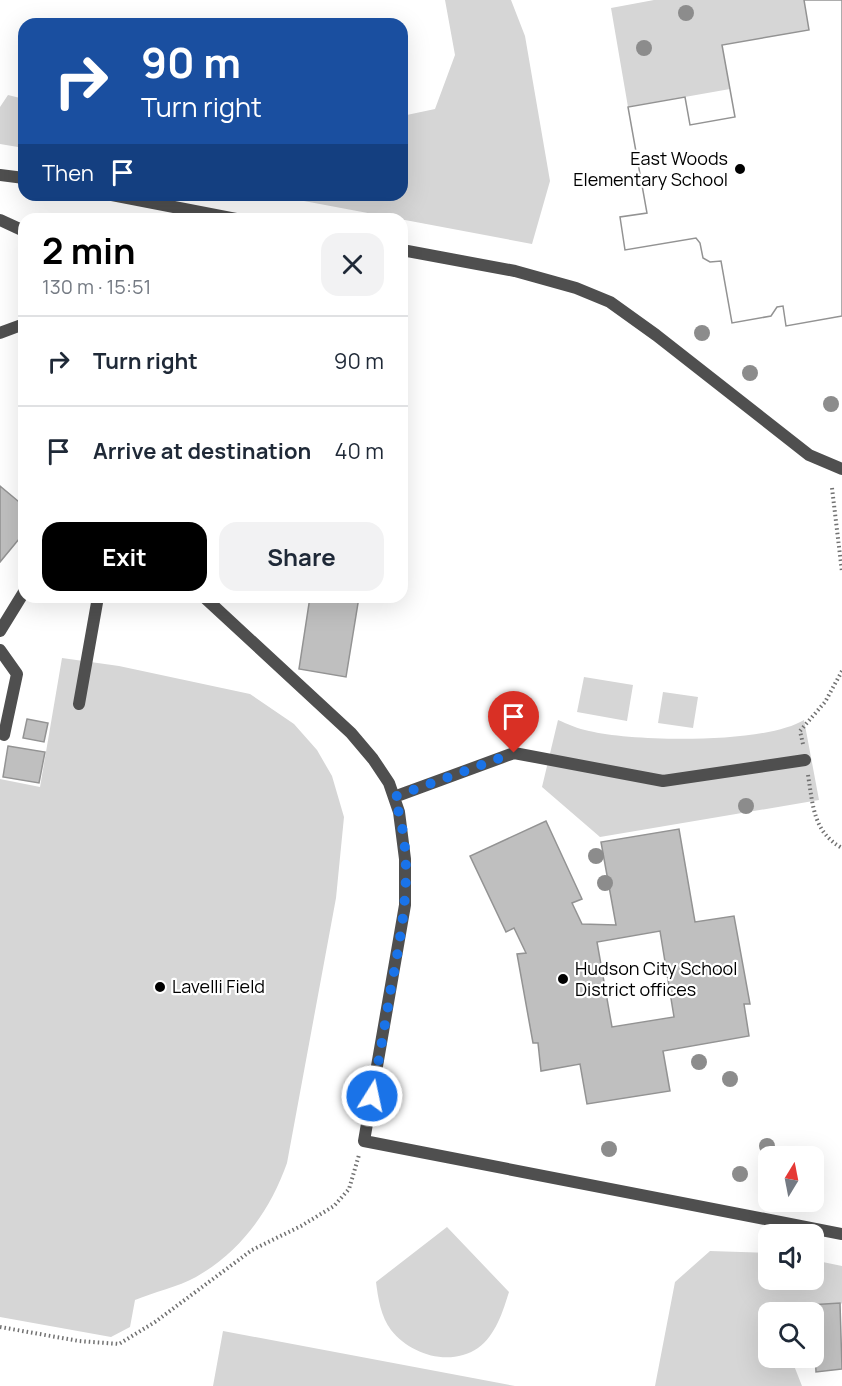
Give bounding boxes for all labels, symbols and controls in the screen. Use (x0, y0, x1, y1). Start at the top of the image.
text: 90 m (141, 33, 241, 91)
icon: right (42, 42, 120, 120)
text: Turn right (141, 88, 262, 125)
place label: East Woods Elementary School (573, 146, 728, 191)
icon: arrive (106, 156, 139, 189)
text: Then (42, 158, 94, 188)
marker: East Woods Elementary School (733, 162, 747, 176)
text: 2 min (42, 226, 136, 275)
button: close (321, 233, 384, 296)
text: 130 m · 15:51 (42, 273, 151, 300)
icon: right (42, 345, 75, 378)
text: Turn right (93, 346, 198, 376)
text: 90 m (334, 346, 384, 376)
icon: arrive (42, 435, 75, 468)
text: Arrive at destination (93, 436, 311, 466)
text: 40 m (335, 436, 384, 466)
button: Exit (42, 522, 207, 591)
button: Share (219, 522, 384, 591)
pin (488, 691, 539, 753)
icon: arrive (497, 700, 530, 733)
place label: Hudson City School District offices (575, 956, 737, 1001)
marker: Hudson City School District offices (556, 972, 570, 986)
place label: Lavelli Field (172, 974, 265, 998)
marker: Lavelli Field (153, 980, 167, 994)
position arrow (340, 1064, 404, 1128)
north arrow (758, 1146, 824, 1212)
map controls (758, 1146, 824, 1368)
button: sound (758, 1224, 824, 1290)
button: search (758, 1302, 824, 1368)

